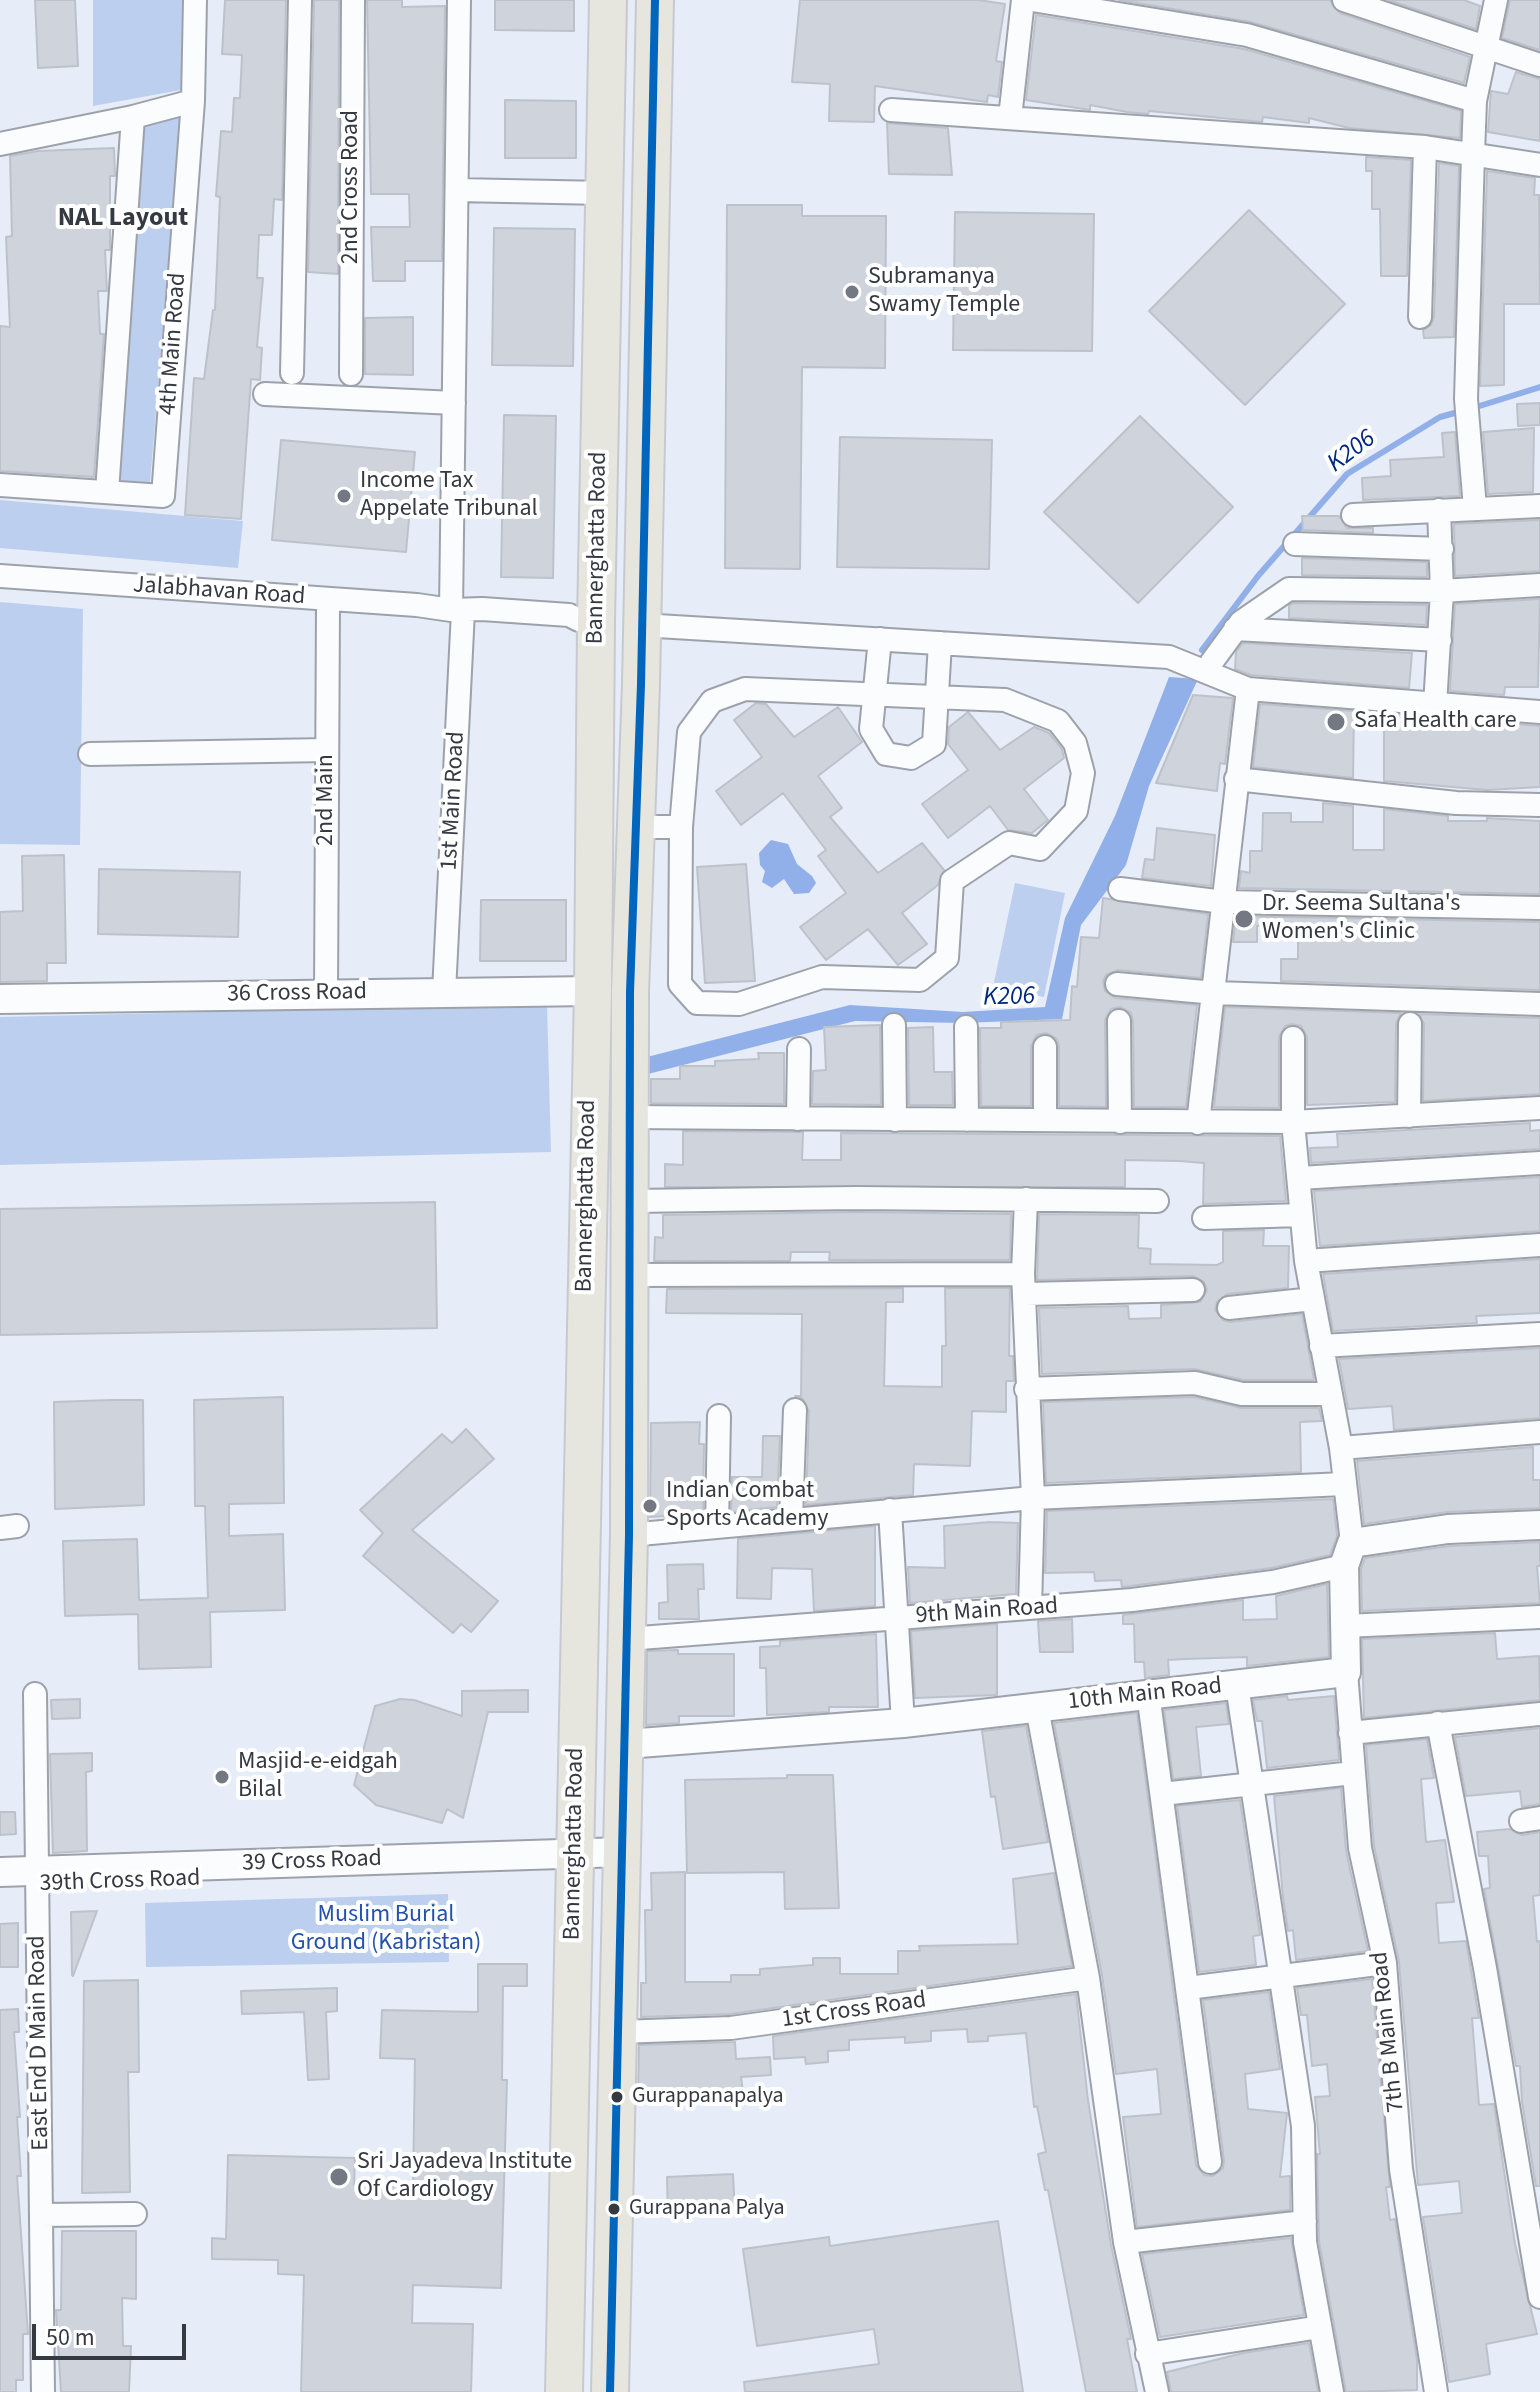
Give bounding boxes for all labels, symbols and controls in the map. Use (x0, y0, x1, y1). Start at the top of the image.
street label: 2nd Cross Road (338, 110, 366, 264)
district label: NAL Layout (58, 203, 188, 235)
place label: Subramanya Swamy Temple (868, 264, 1020, 320)
street label: 4th Main Road (155, 272, 193, 416)
marker: Subramanya Swamy Temple (843, 283, 861, 301)
water label: K206 (1322, 424, 1382, 480)
street label: Bannerghatta Road (582, 451, 614, 645)
place label: Income Tax Appelate Tribunal (360, 468, 538, 524)
marker: Income Tax Appelate Tribunal (335, 487, 353, 505)
street label: Jalabhavan Road (132, 572, 306, 612)
place label: Safa Health care (1354, 708, 1517, 736)
marker: Safa Health care (1325, 711, 1347, 733)
street label: 1st Main Road (436, 731, 472, 871)
street label: 2nd Main (313, 754, 341, 846)
place label: Dr. Seema Sultana's Women's Clinic (1262, 891, 1460, 947)
marker: Dr. Seema Sultana's Women's Clinic (1233, 908, 1255, 930)
street label: 36 Cross Road (227, 978, 367, 1010)
water label: K206 (983, 982, 1035, 1014)
street label: Bannerghatta Road (571, 1099, 603, 1293)
place label: Indian Combat Sports Academy (666, 1478, 828, 1534)
marker: Indian Combat Sports Academy (641, 1497, 659, 1515)
street label: 9th Main Road (915, 1593, 1059, 1631)
street label: 10th Main Road (1067, 1673, 1223, 1717)
street label: Bannerghatta Road (559, 1747, 591, 1941)
place label: Masjid-e-eidgah Bilal (238, 1749, 398, 1805)
marker: Masjid-e-eidgah Bilal (213, 1768, 231, 1786)
street label: 39 Cross Road (242, 1845, 382, 1879)
street label: 39th Cross Road (39, 1865, 201, 1899)
park label: Muslim Burial Ground (Kabristan) (291, 1902, 481, 1958)
street label: East End D Main Road (24, 1935, 56, 2151)
street label: 7th B Main Road (1366, 1950, 1412, 2114)
street label: 1st Cross Road (780, 1987, 928, 2035)
place label: Gurappanapalya (632, 2084, 784, 2110)
marker: Gurappanapalya (609, 2089, 625, 2105)
place label: Sri Jayadeva Institute Of Cardiology (357, 2149, 572, 2205)
marker: Sri Jayadeva Institute Of Cardiology (328, 2166, 350, 2188)
place label: Gurappana Palya (629, 2196, 785, 2222)
marker: Gurappana Palya (606, 2201, 622, 2217)
scale bar (36, 2308, 190, 2358)
text: 50 m (46, 2320, 95, 2355)

